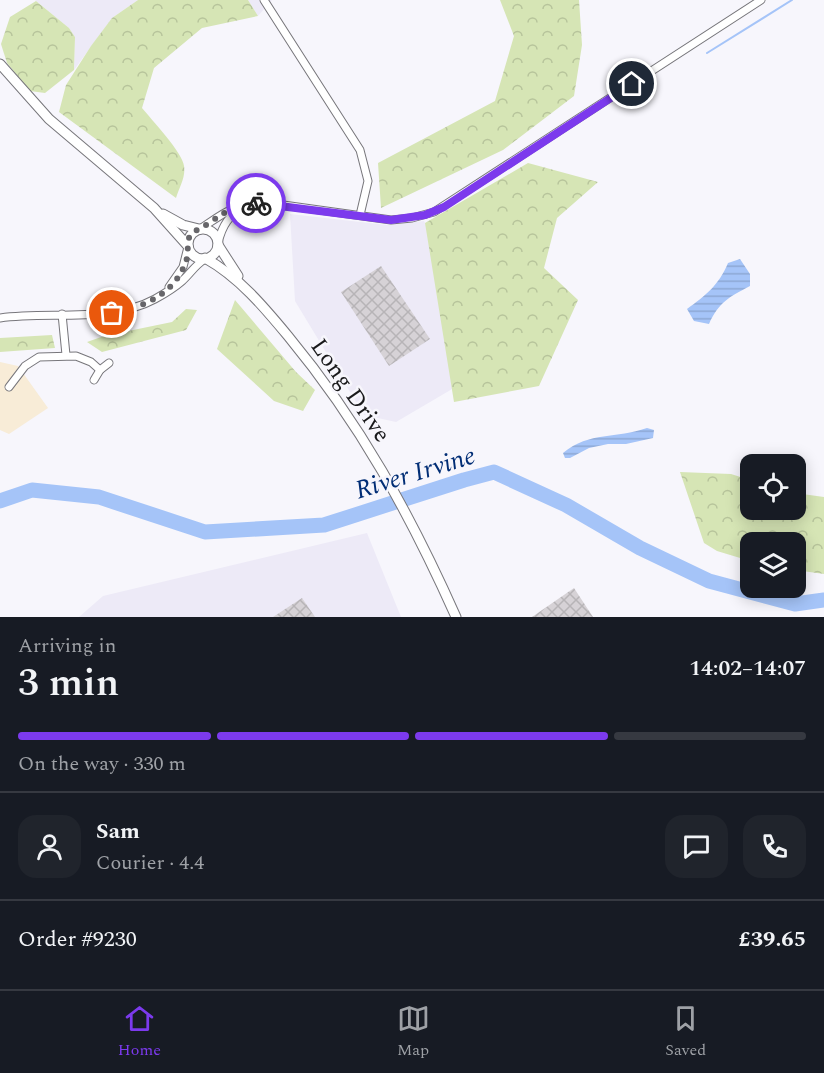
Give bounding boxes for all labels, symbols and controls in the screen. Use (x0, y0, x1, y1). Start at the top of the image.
pin (606, 58, 657, 109)
icon: home (615, 67, 648, 100)
courier (226, 173, 286, 233)
icon: bike (240, 187, 273, 220)
pin (86, 287, 137, 338)
icon: bag (95, 296, 128, 329)
street label: Long Drive (301, 331, 399, 450)
water label: River Irvine (350, 436, 481, 510)
map controls (740, 454, 806, 598)
button: locate (740, 454, 806, 520)
button: layers (740, 532, 806, 598)
text: Arriving in (18, 631, 116, 661)
text: 14:02–14:07 (689, 652, 806, 685)
text: 3 min (18, 654, 119, 713)
text: On the way · 330 m (18, 749, 186, 779)
button: person (18, 815, 81, 878)
text: Sam (96, 815, 140, 848)
button: chat (665, 815, 728, 878)
button: phone (743, 815, 806, 878)
text: Courier · 4.4 (96, 848, 204, 878)
text: Order #9230 (18, 923, 137, 956)
text: £39.65 (738, 923, 806, 956)
tab: Home (118, 1002, 161, 1062)
tab: Map (397, 1002, 430, 1062)
tab: Saved (665, 1002, 706, 1062)

